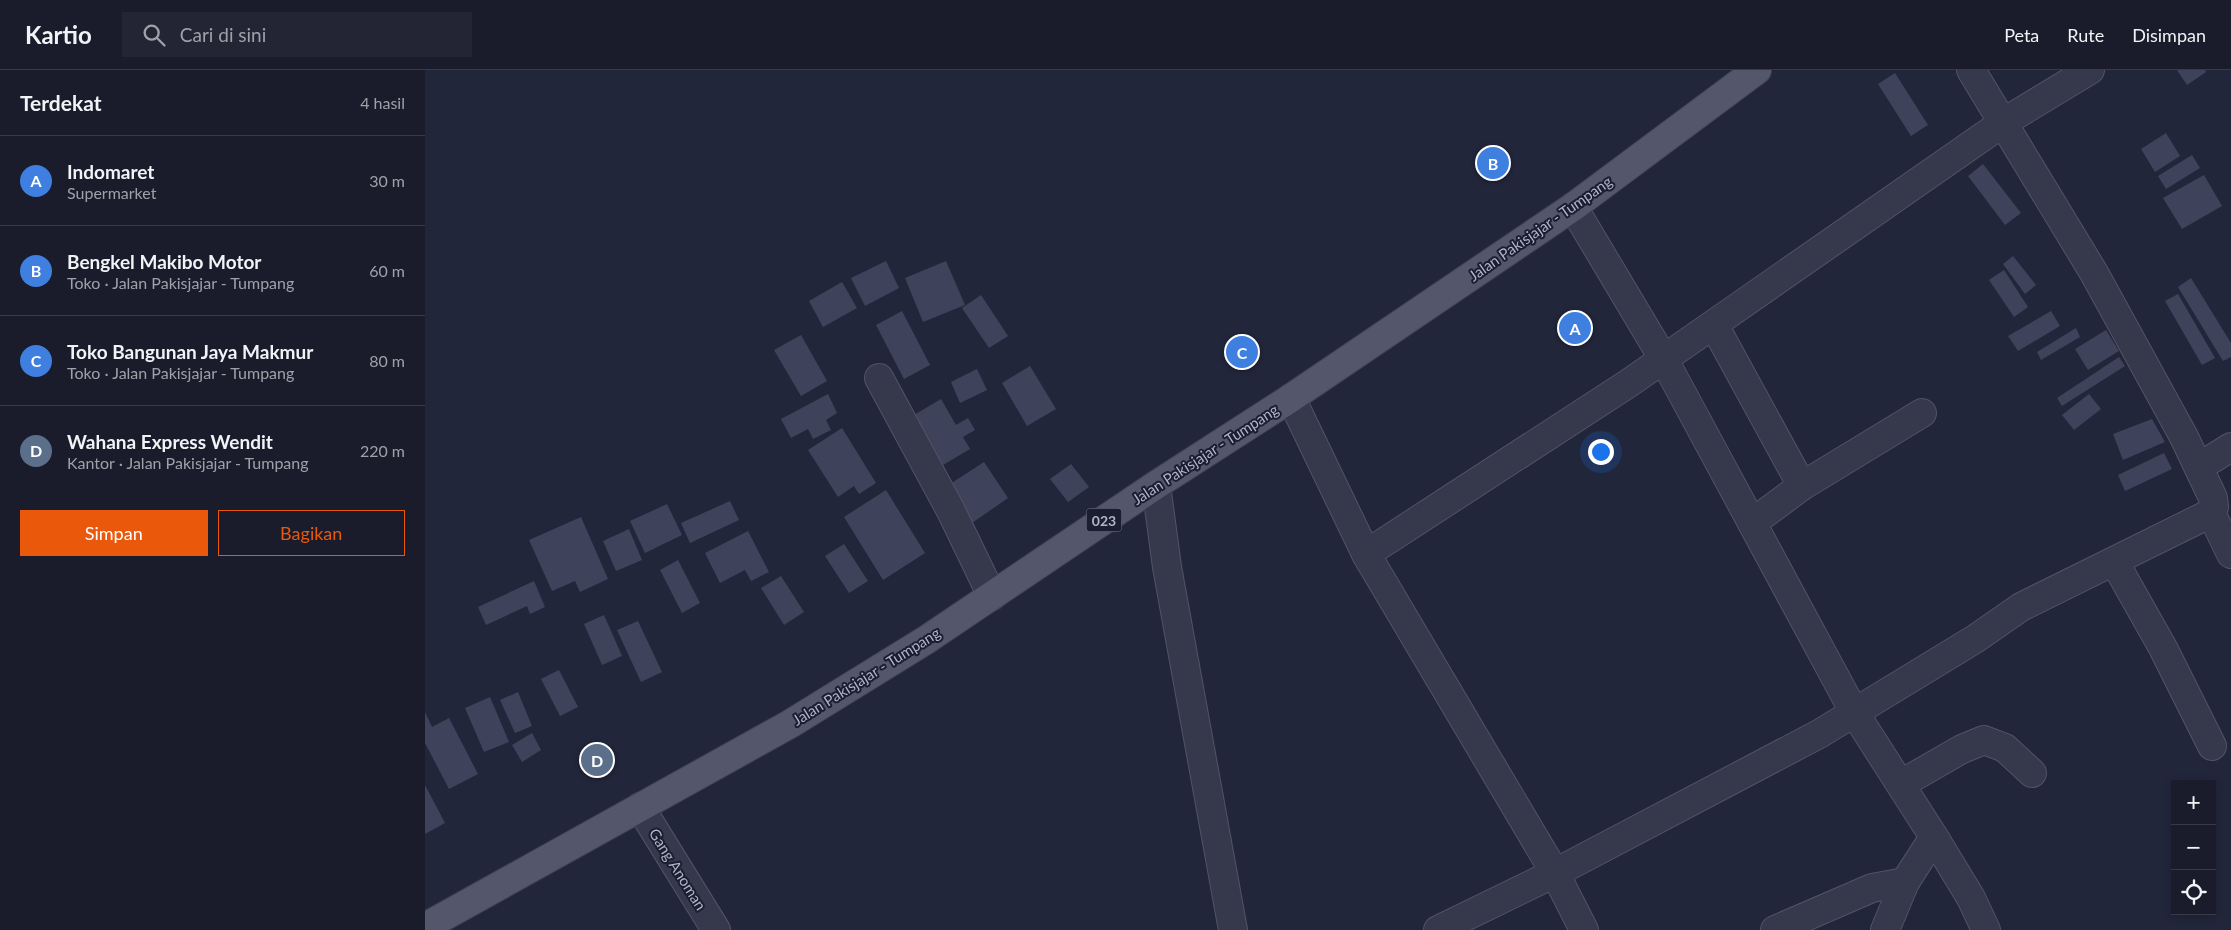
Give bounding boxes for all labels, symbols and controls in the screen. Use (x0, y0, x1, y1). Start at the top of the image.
search box (122, 12, 472, 57)
text: Kartio (25, 20, 92, 49)
icon: search (140, 21, 168, 49)
text: Cari di sini (180, 23, 266, 46)
text: Peta (2004, 24, 2039, 46)
text: Rute (2067, 24, 2104, 46)
text: Disimpan (2132, 24, 2206, 46)
text: Terdekat (20, 90, 102, 115)
text: 4 hasil (360, 93, 405, 112)
pin: B (1477, 144, 1509, 182)
text: Indomaret (67, 160, 154, 183)
text: A (30, 171, 42, 190)
text: 30 m (369, 171, 405, 190)
street label: Jalan Pakisjajar - Tumpang (1465, 172, 1615, 284)
text: Supermarket (67, 183, 156, 202)
text: Bengkel Makibo Motor (67, 250, 261, 273)
text: B (31, 261, 41, 280)
text: 60 m (369, 261, 405, 280)
text: Toko · Jalan Pakisjajar - Tumpang (67, 273, 294, 292)
pin: A (1559, 309, 1591, 347)
pin: C (1226, 333, 1258, 371)
text: Toko Bangunan Jaya Makmur (67, 340, 313, 363)
text: C (31, 351, 41, 370)
text: 80 m (369, 351, 405, 370)
text: Toko · Jalan Pakisjajar - Tumpang (67, 363, 294, 382)
street label: Jalan Pakisjajar - Tumpang (1129, 400, 1282, 508)
text: Wahana Express Wendit (67, 430, 273, 453)
your location (1588, 439, 1614, 465)
text: D (30, 441, 42, 460)
text: 220 m (360, 441, 405, 460)
text: Kantor · Jalan Pakisjajar - Tumpang (67, 453, 309, 472)
road number: 023 (1087, 508, 1121, 532)
button: Simpan (20, 510, 208, 556)
button: Bagikan (218, 510, 405, 556)
street label: Jalan Pakisjajar - Tumpang (789, 623, 943, 729)
pin: D (581, 741, 613, 779)
map controls (2171, 780, 2216, 915)
button: + (2171, 780, 2216, 825)
street label: Gang Anoman (646, 825, 710, 913)
button: − (2171, 825, 2216, 870)
button: locate (2171, 870, 2216, 915)

